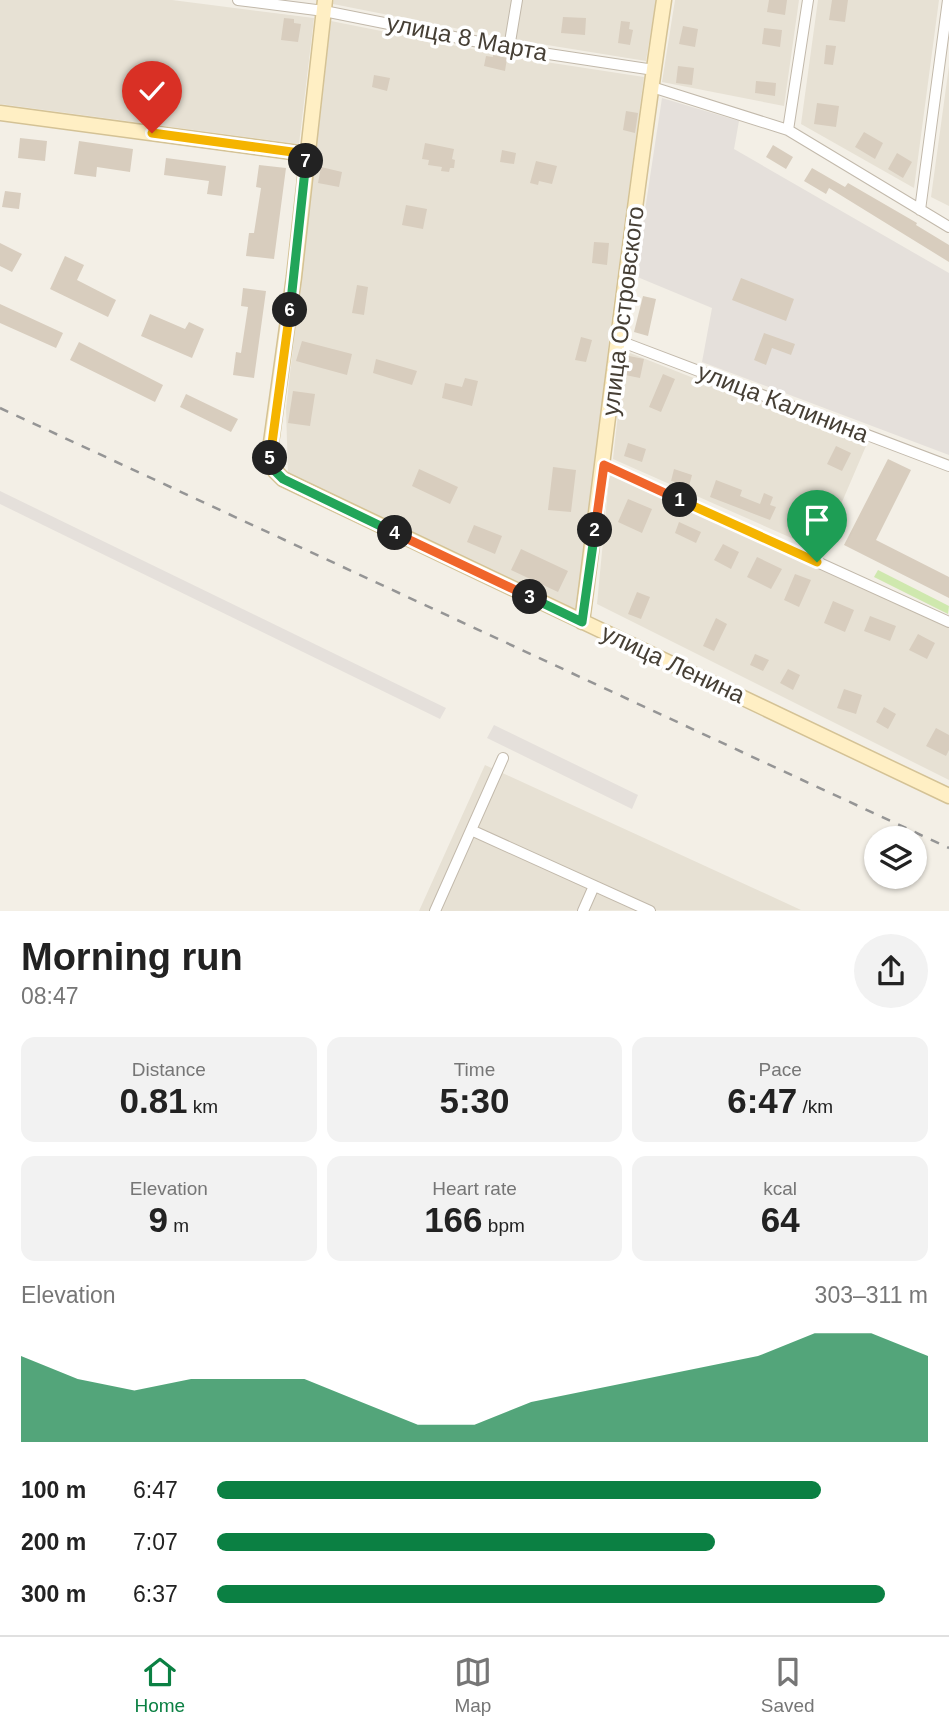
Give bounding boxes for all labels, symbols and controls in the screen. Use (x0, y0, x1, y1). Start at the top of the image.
street label: улица 8 Марта (384, 9, 550, 66)
pin (122, 61, 182, 133)
icon: check (133, 72, 171, 110)
pin: 7 (288, 144, 324, 178)
text: 7 (300, 150, 311, 171)
street label: улица Островского (596, 204, 649, 417)
pin: 6 (272, 292, 308, 328)
text: 6 (284, 299, 295, 320)
street label: улица Калинина (694, 358, 873, 448)
pin: 5 (252, 440, 288, 476)
text: 5 (264, 447, 275, 468)
pin: 1 (662, 482, 698, 518)
text: 1 (674, 489, 685, 510)
pin (787, 490, 847, 562)
icon: arrive (798, 501, 836, 539)
pin: 2 (578, 512, 612, 548)
pin: 4 (378, 516, 412, 550)
text: 2 (589, 519, 600, 540)
text: 4 (389, 522, 400, 543)
pin: 3 (512, 580, 548, 614)
text: 3 (524, 586, 535, 607)
street label: улица Ленина (597, 619, 750, 709)
map controls (864, 826, 927, 889)
button: layers (864, 826, 927, 889)
button: share (854, 934, 928, 1008)
text: Morning run (21, 936, 243, 978)
text: 08:47 (21, 983, 79, 1009)
text: Distance (132, 1059, 206, 1080)
text: Time (454, 1059, 495, 1080)
text: Pace (759, 1059, 802, 1080)
text: 0.81 (119, 1081, 188, 1120)
text: 5:30 (439, 1081, 510, 1120)
text: 6:47 (727, 1081, 797, 1120)
text: km (188, 1096, 218, 1117)
text: /km (797, 1096, 833, 1117)
text: Elevation (130, 1178, 208, 1199)
text: Heart rate (432, 1178, 517, 1199)
text: kcal (763, 1178, 797, 1199)
text: 9 (149, 1200, 168, 1239)
text: 166 (424, 1200, 483, 1239)
text: 64 (761, 1200, 800, 1239)
text: m (168, 1215, 189, 1236)
text: bpm (483, 1215, 525, 1236)
text: Elevation (21, 1282, 116, 1308)
text: 303–311 m (815, 1282, 928, 1308)
text: 100 m (21, 1477, 86, 1503)
text: 6:47 (133, 1477, 178, 1503)
text: 200 m (21, 1529, 86, 1555)
text: 7:07 (133, 1529, 178, 1555)
text: 300 m (21, 1581, 86, 1607)
text: 6:37 (133, 1581, 178, 1607)
tab: Home (134, 1653, 185, 1717)
tab: Map (454, 1653, 492, 1717)
tab: Saved (761, 1653, 815, 1717)

